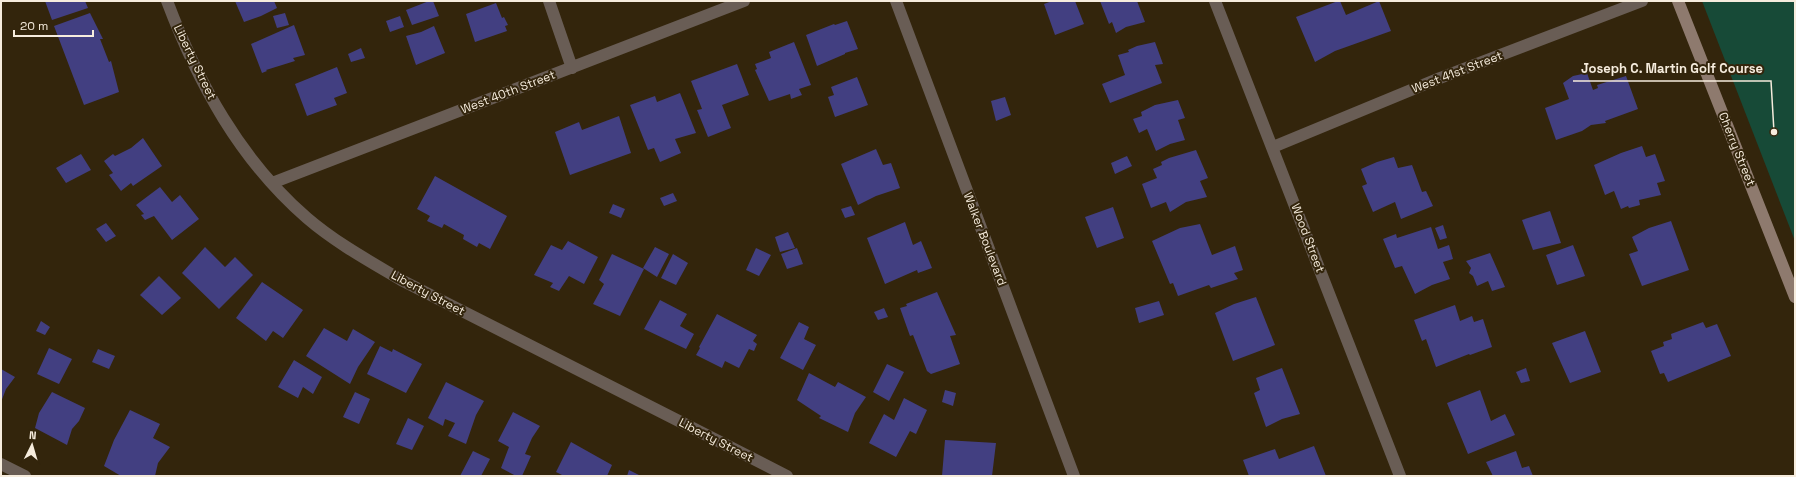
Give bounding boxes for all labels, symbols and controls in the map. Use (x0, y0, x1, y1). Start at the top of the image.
scale bar (14, 12, 93, 38)
text: 20 m (20, 18, 48, 34)
street label: Liberty Street (170, 22, 220, 102)
street label: West 41st Street (1409, 47, 1505, 97)
callout: Joseph C. Martin Golf Course (1573, 56, 1771, 81)
text: Joseph C. Martin Golf Course (1581, 60, 1763, 77)
street label: West 40th Street (458, 67, 558, 117)
street label: Cherry Street (1715, 110, 1759, 188)
street label: Walker Boulevard (960, 190, 1010, 288)
street label: Wood Street (1288, 201, 1328, 275)
street label: Liberty Street (388, 267, 468, 319)
street label: Liberty Street (676, 414, 756, 466)
north arrow (12, 425, 52, 465)
text: N (29, 428, 37, 442)

